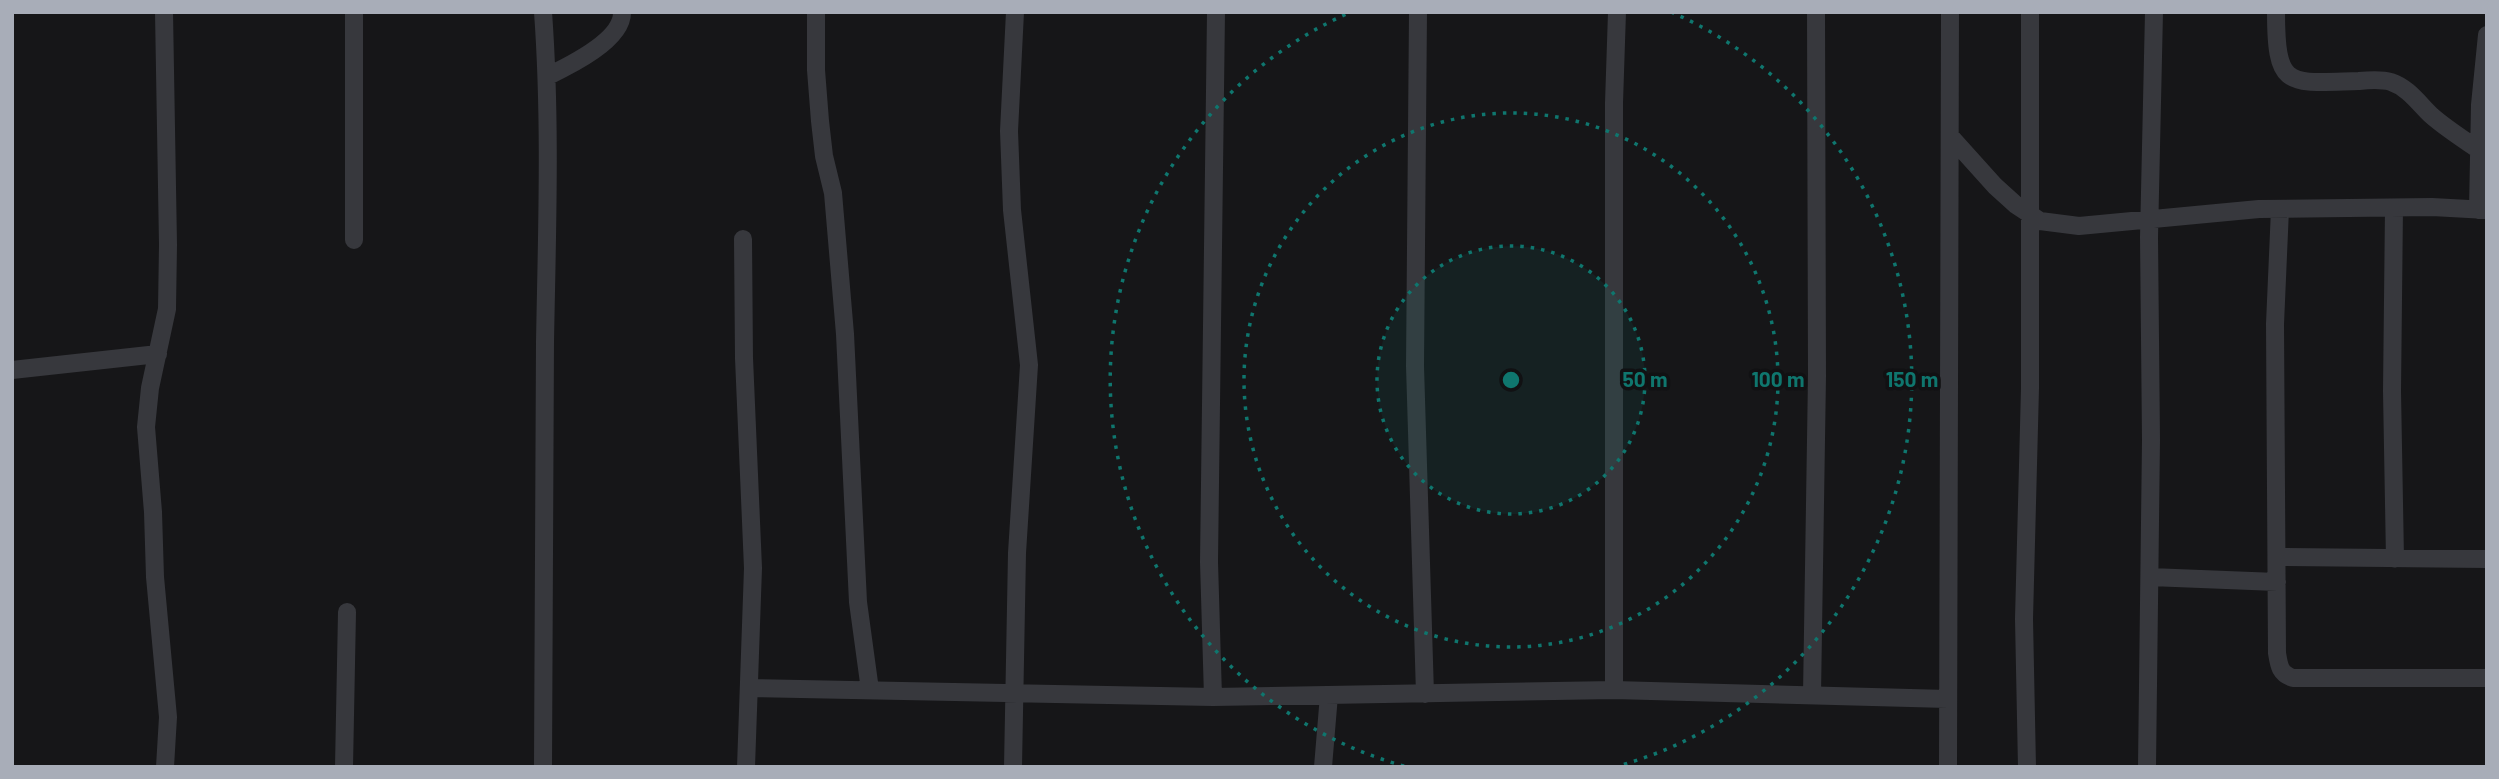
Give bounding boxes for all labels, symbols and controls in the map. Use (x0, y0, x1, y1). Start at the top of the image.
text: 50 m (1622, 366, 1668, 391)
text: 100 m (1751, 366, 1805, 391)
text: 150 m (1886, 366, 1938, 391)
centre of rings (1499, 368, 1523, 392)

